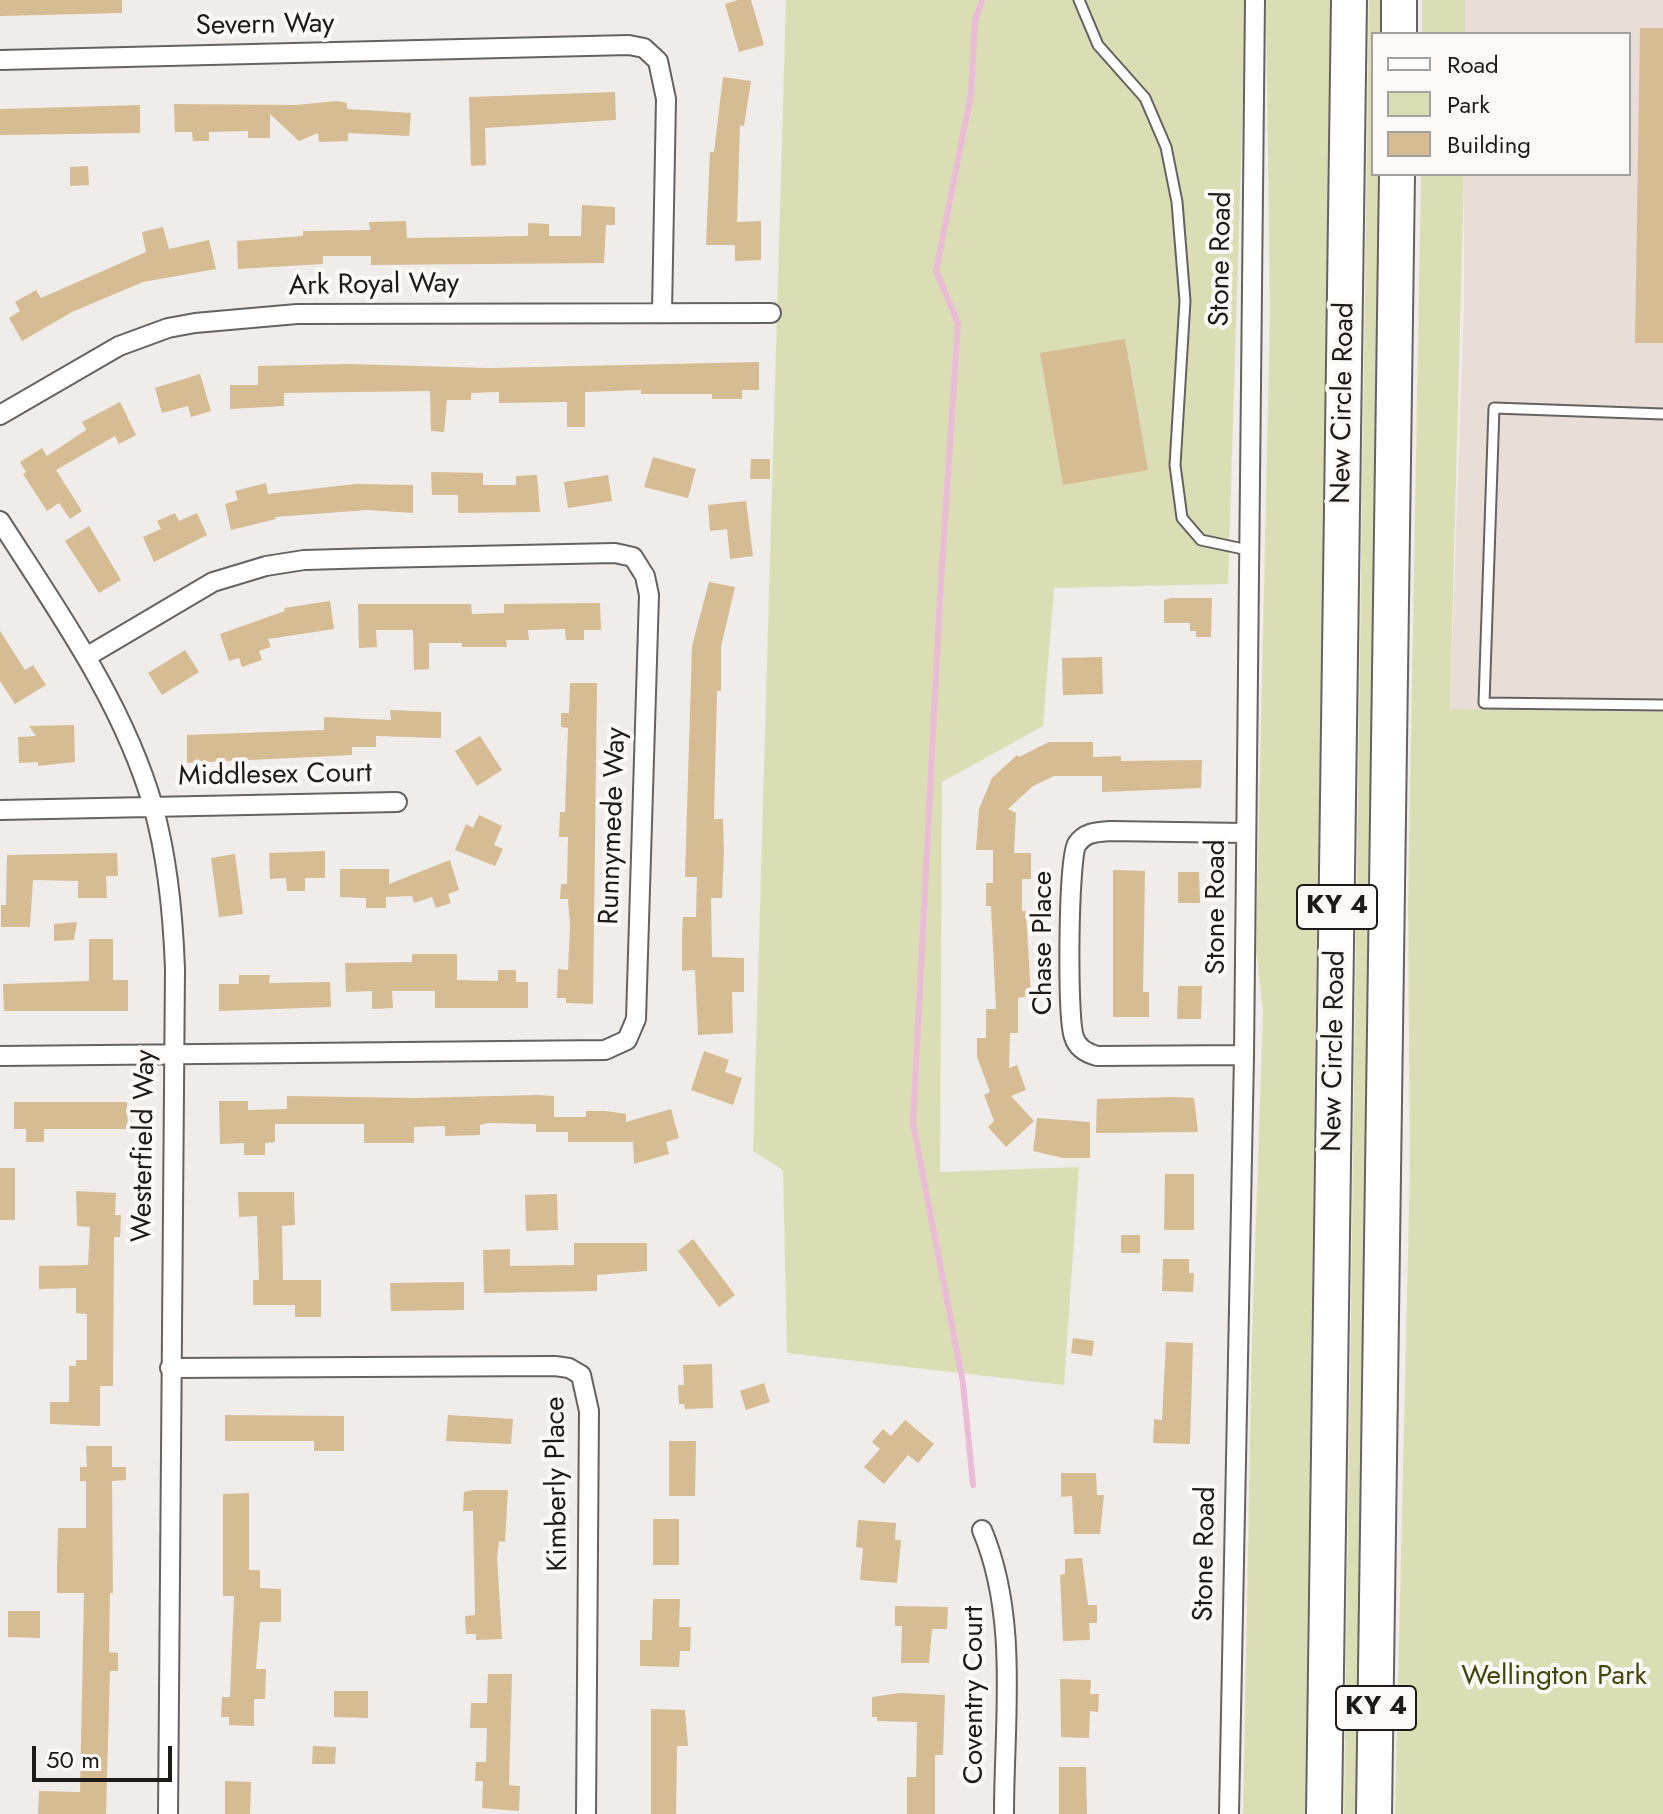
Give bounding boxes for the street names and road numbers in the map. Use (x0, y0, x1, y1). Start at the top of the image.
street label: Severn Way (195, 8, 335, 44)
street label: Stone Road (1204, 191, 1240, 327)
street label: Ark Royal Way (288, 268, 460, 304)
street label: New Circle Road (1325, 302, 1363, 504)
street label: Runnymede Way (594, 727, 634, 925)
street label: Middlesex Court (178, 758, 372, 794)
street label: Stone Road (1200, 839, 1234, 975)
street label: Chase Place (1027, 871, 1061, 1015)
road number: KY 4 (1297, 885, 1377, 929)
street label: New Circle Road (1316, 950, 1354, 1152)
street label: Westerfield Way (127, 1049, 163, 1243)
street label: Kimberly Place (540, 1396, 576, 1572)
street label: Stone Road (1188, 1486, 1224, 1622)
street label: Coventry Court (958, 1606, 992, 1784)
road number: KY 4 (1336, 1686, 1416, 1730)

